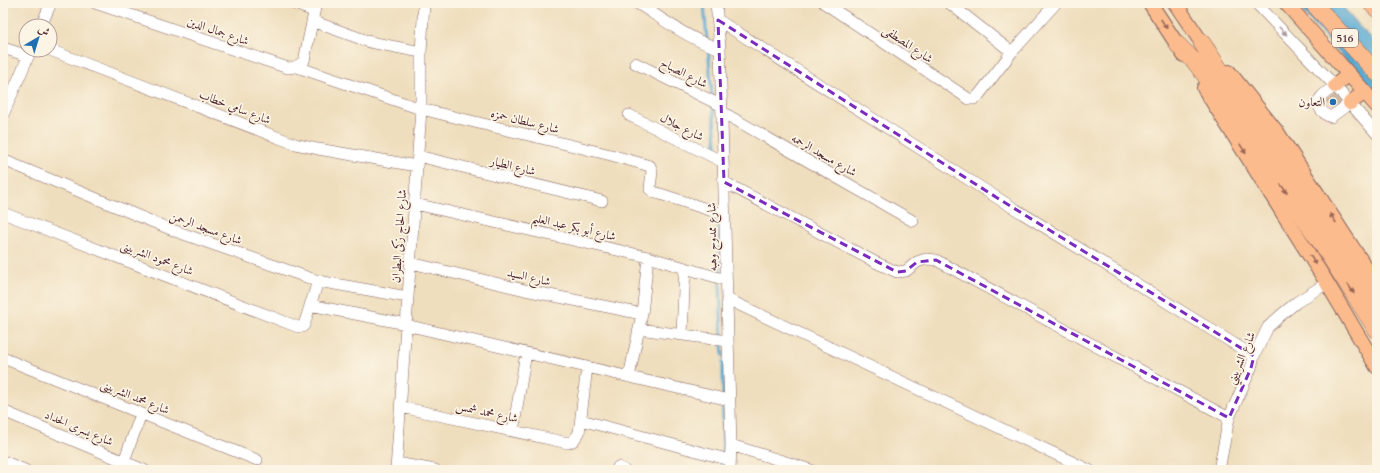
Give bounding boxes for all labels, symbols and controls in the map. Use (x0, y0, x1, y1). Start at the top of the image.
street label: شارع جمال الدين (184, 13, 251, 52)
north arrow (18, 18, 58, 58)
one-way arrow (1160, 19, 1168, 29)
text: ش (35, 21, 53, 40)
street label: شارع المصطفى (878, 21, 936, 69)
one-way arrow (1278, 26, 1288, 36)
road number: 516 (1332, 29, 1358, 47)
street label: شارع الصباح (656, 54, 711, 94)
street label: شارع سامي خطاب (196, 86, 273, 131)
place label: التعاون (1299, 94, 1325, 110)
marker: التعاون (1328, 97, 1338, 107)
street label: شارع سلطان حمزه (488, 105, 561, 140)
street label: شارع جلال (656, 109, 707, 148)
street label: شارع مسجد الرحمه (787, 130, 860, 183)
one-way arrow (1240, 144, 1247, 155)
street label: شارع الطيار (487, 152, 537, 182)
one-way arrow (1280, 184, 1288, 194)
street label: شارع الحاج زكى البطران (388, 188, 413, 284)
street label: شارع ممدوح وهبه (703, 202, 724, 272)
street label: شارع مسجد الرحمن (167, 208, 244, 251)
street label: شارع أبو بكر عبد العليم (530, 210, 618, 248)
one-way arrow (1329, 212, 1337, 223)
street label: شارع محمود الشربينى (117, 237, 196, 282)
one-way arrow (1309, 254, 1316, 265)
street label: شارع السيد (505, 264, 552, 293)
one-way arrow (1347, 284, 1355, 294)
street label: شارع الشربيني (1223, 329, 1263, 388)
street label: شارع محمد الشربينى (97, 376, 172, 421)
street label: شارع محمد شمس (454, 398, 520, 429)
street label: شارع يسرى الحداد (41, 406, 116, 452)

